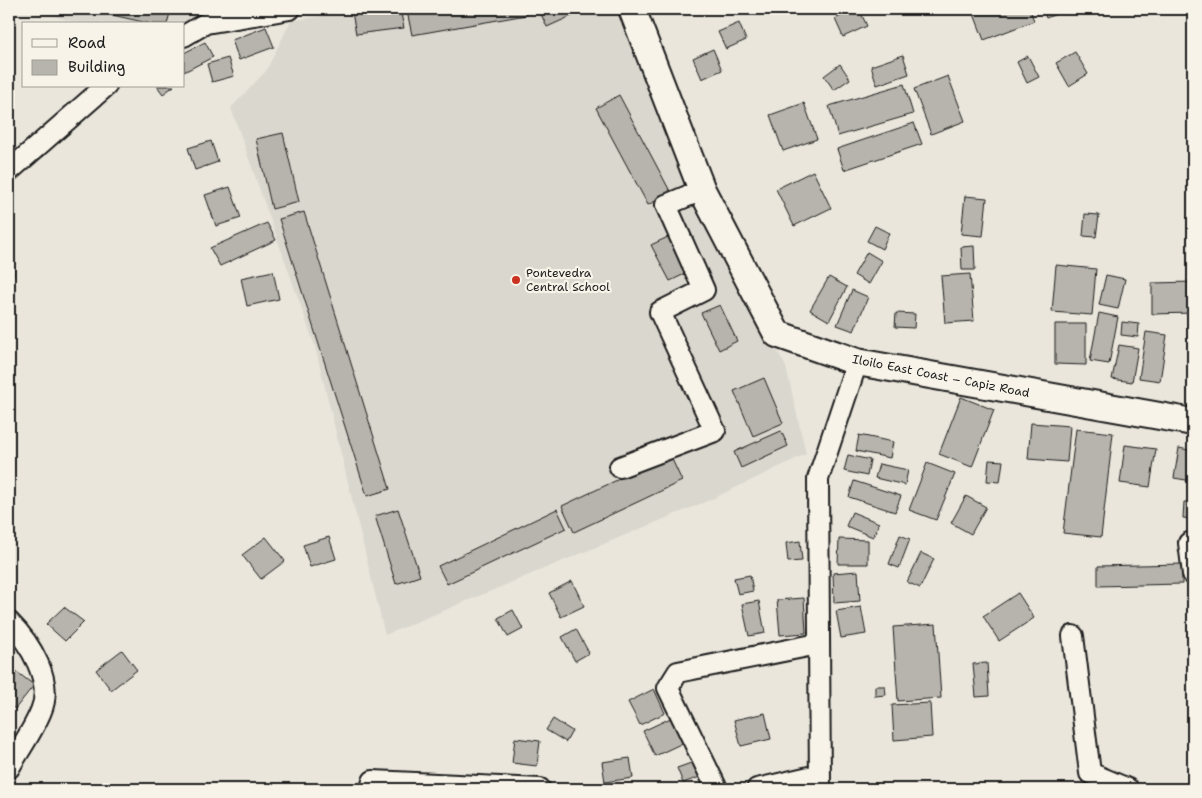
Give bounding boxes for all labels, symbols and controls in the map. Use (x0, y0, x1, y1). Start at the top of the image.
legend (22, 22, 185, 88)
text: Road (68, 33, 106, 53)
text: Building (68, 57, 125, 77)
place label: Pontevedra Central School (526, 265, 610, 295)
marker: Pontevedra Central School (510, 274, 522, 286)
street label: Iloilo East Coast – Capiz Road (851, 351, 1031, 401)

